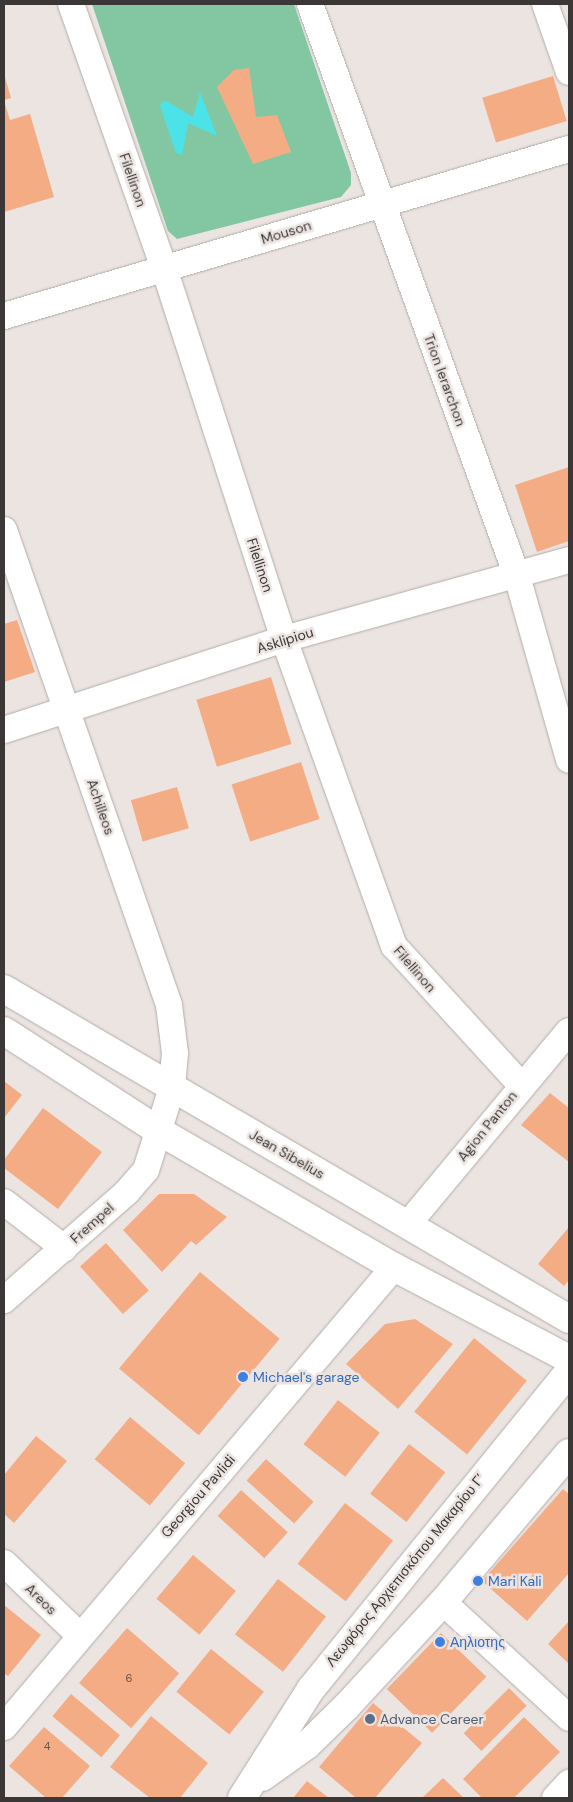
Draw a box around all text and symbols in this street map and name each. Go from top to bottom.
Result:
street label: Filellinon [116,151,150,209]
street label: Mouson [259,216,313,248]
street label: Trion Ierarchon [421,332,469,428]
street label: Filellinon [243,536,277,594]
street label: Asklipiou [255,623,315,657]
street label: Achilleos [84,777,118,837]
street label: Filellinon [390,942,440,996]
street label: Agion Panton [454,1087,520,1165]
street label: Jean Sibelius [246,1126,328,1182]
street label: Frempel [67,1199,117,1247]
place label: Michael's garage [253,1369,360,1385]
marker: Michael's garage [237,1371,249,1383]
street label: Georgiou Pavlidi [157,1451,239,1541]
street label: Λεωφόρος Αρχιεπισκόπου Μακαρίου Γ’ [322,1470,488,1670]
place label: Mari Kali [488,1573,542,1589]
marker: Mari Kali [472,1575,484,1587]
street label: Areos [22,1580,60,1618]
place label: Αηλιοτης [450,1634,505,1650]
marker: Αηλιοτης [434,1636,446,1648]
house number: 6 [126,1671,132,1685]
place label: Advance Career [380,1711,484,1727]
marker: Advance Career [364,1713,376,1725]
house number: 4 [44,1739,50,1753]

